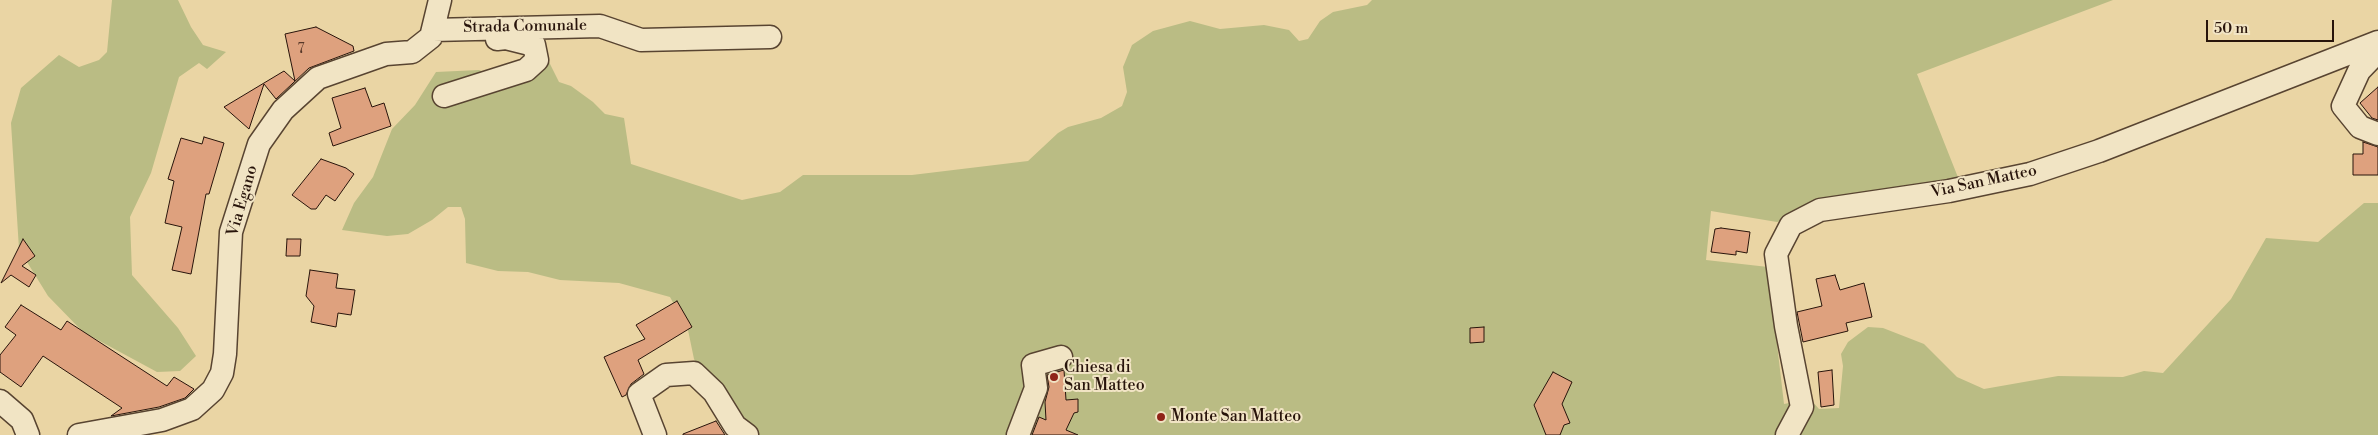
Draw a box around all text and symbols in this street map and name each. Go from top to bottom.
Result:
scale bar [2208,10,2336,42]
street label: Strada Comunale [463,16,587,38]
text: 50 m [2214,19,2248,38]
house number: 7 [297,42,305,58]
street label: Via San Matteo [1929,161,2039,203]
street label: Via Egano [224,163,262,239]
place label: Chiesa di San Matteo [1064,358,1145,396]
marker: Chiesa di San Matteo [1048,371,1060,383]
place label: Monte San Matteo [1171,407,1301,427]
marker: Monte San Matteo [1155,411,1167,423]

